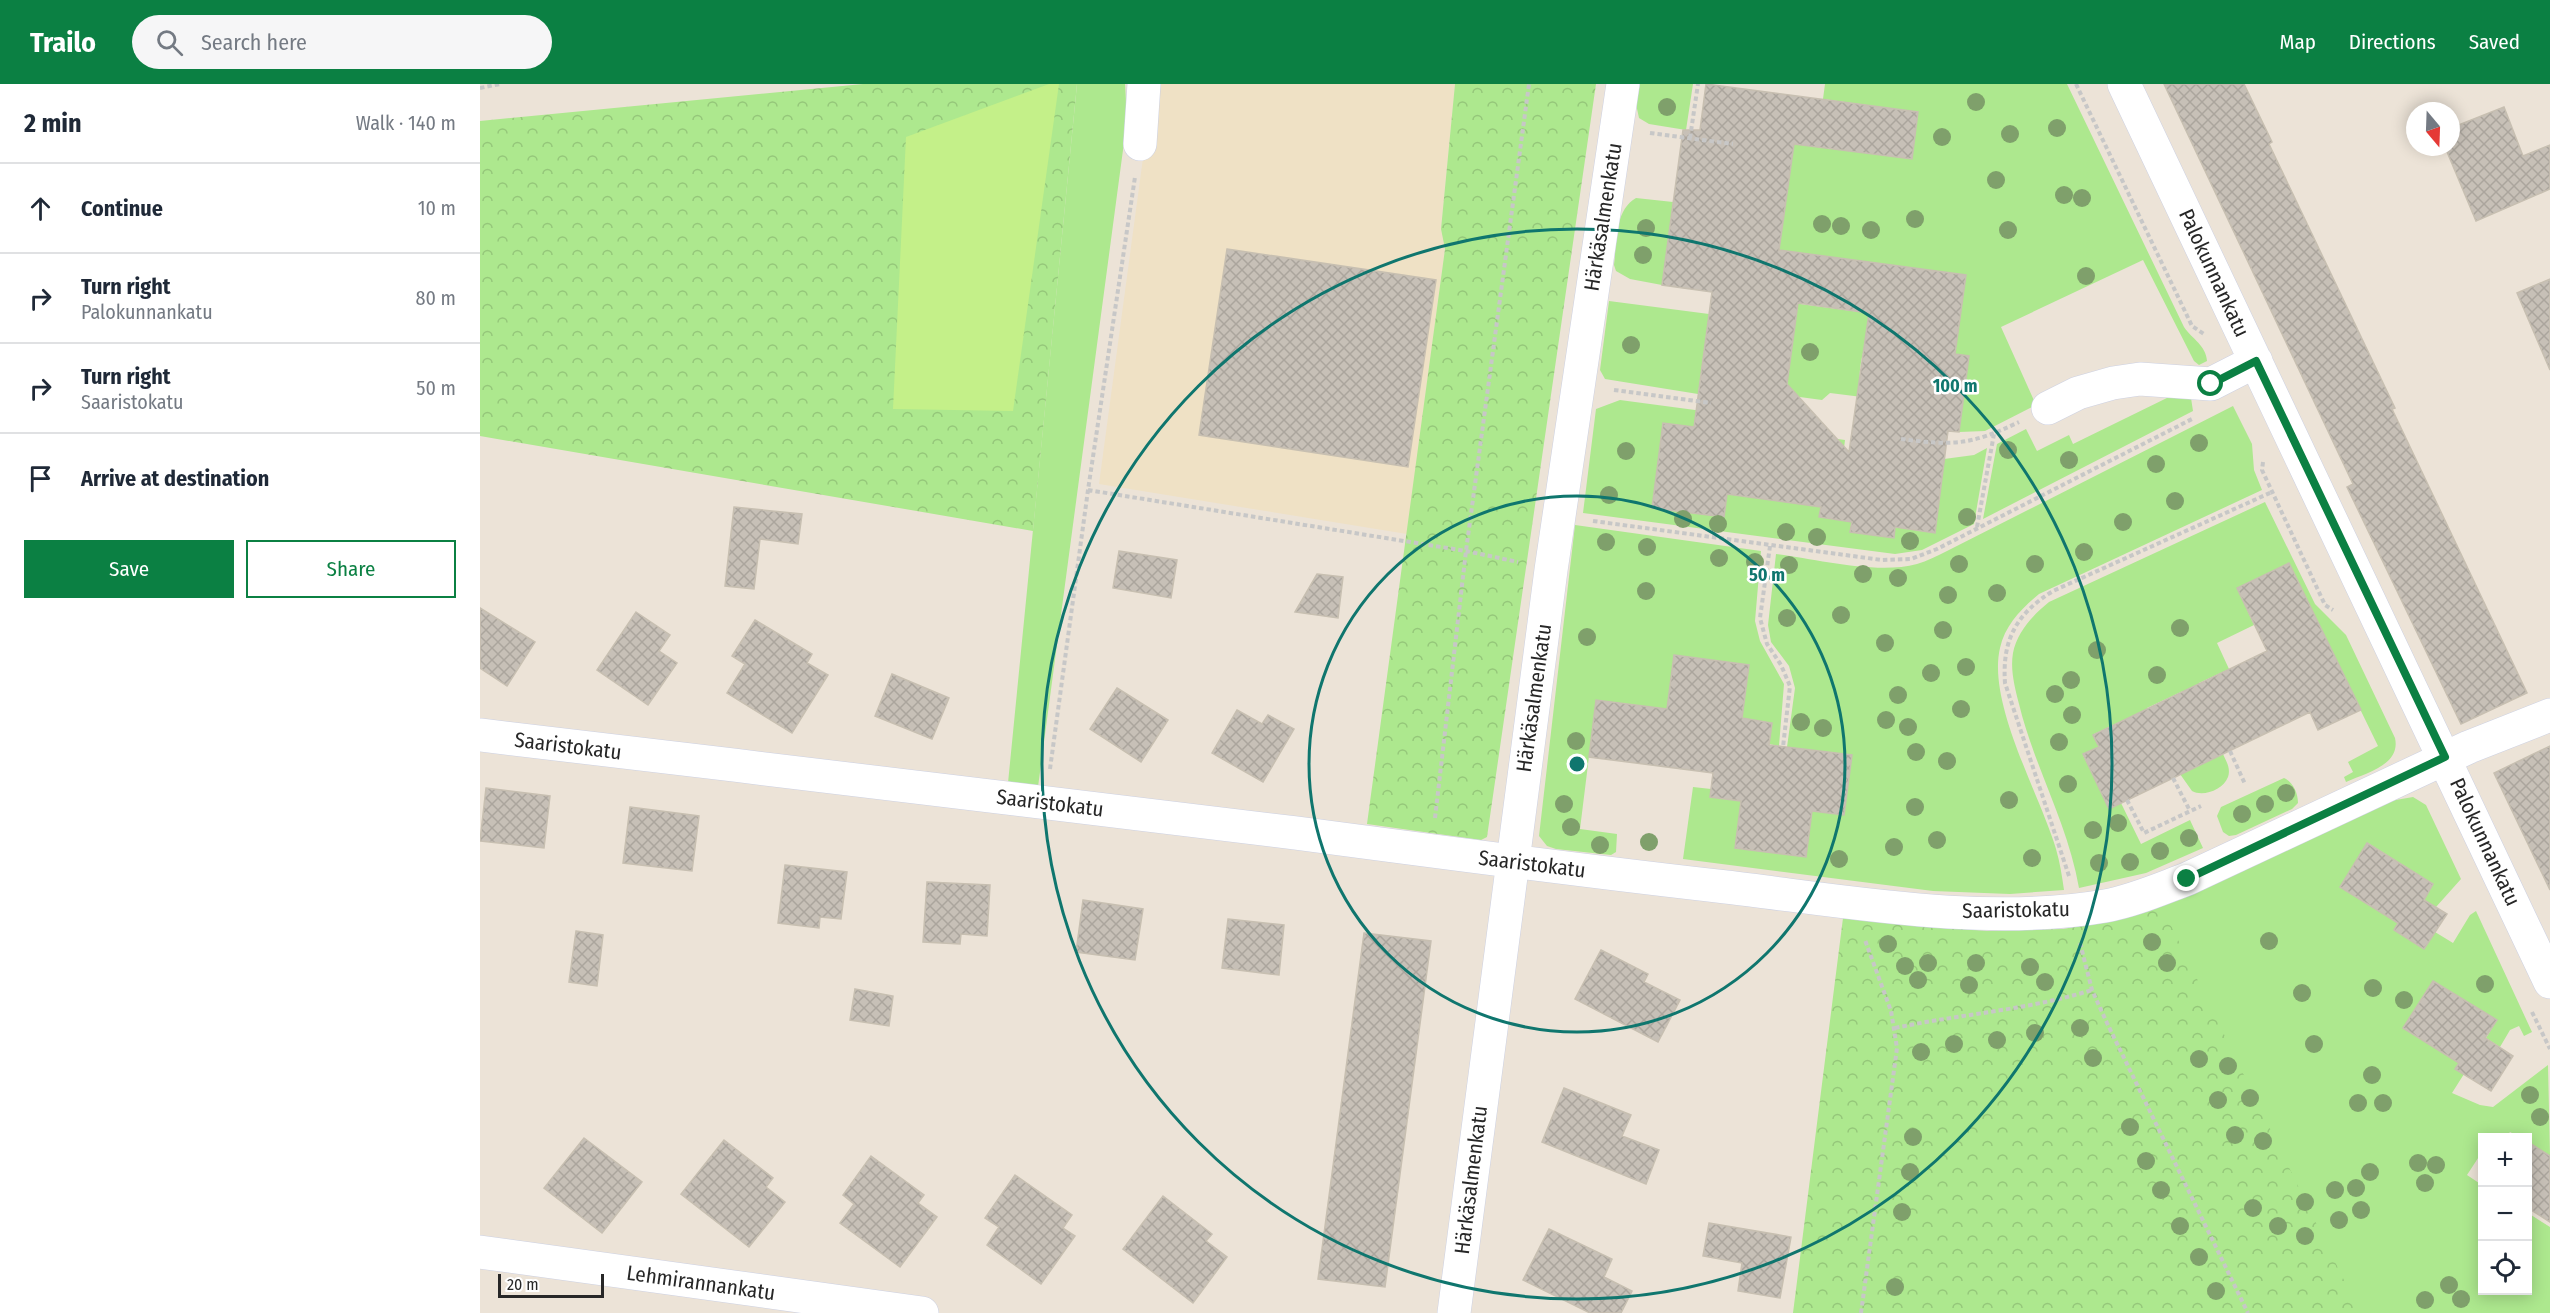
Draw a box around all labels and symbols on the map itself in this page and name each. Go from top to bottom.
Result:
north arrow [2406,102,2460,156]
street label: Härkäsalmenkatu [1578,141,1628,293]
street label: Palokunnankatu [2173,205,2255,341]
route start [2197,370,2223,396]
text: 100 m [1933,375,1977,397]
text: 50 m [1749,564,1785,586]
street label: Härkäsalmenkatu [1511,622,1557,774]
street label: Saaristokatu [513,727,623,765]
centre of rings [1567,754,1587,774]
street label: Palokunnankatu [2444,774,2526,910]
street label: Saaristokatu [995,784,1105,822]
street label: Saaristokatu [1477,845,1587,883]
route end [2173,865,2199,891]
street label: Saaristokatu [1962,896,2070,924]
street label: Härkäsalmenkatu [1449,1104,1493,1256]
street label: Lehmirannankatu [625,1260,777,1306]
scale bar [498,1271,604,1298]

